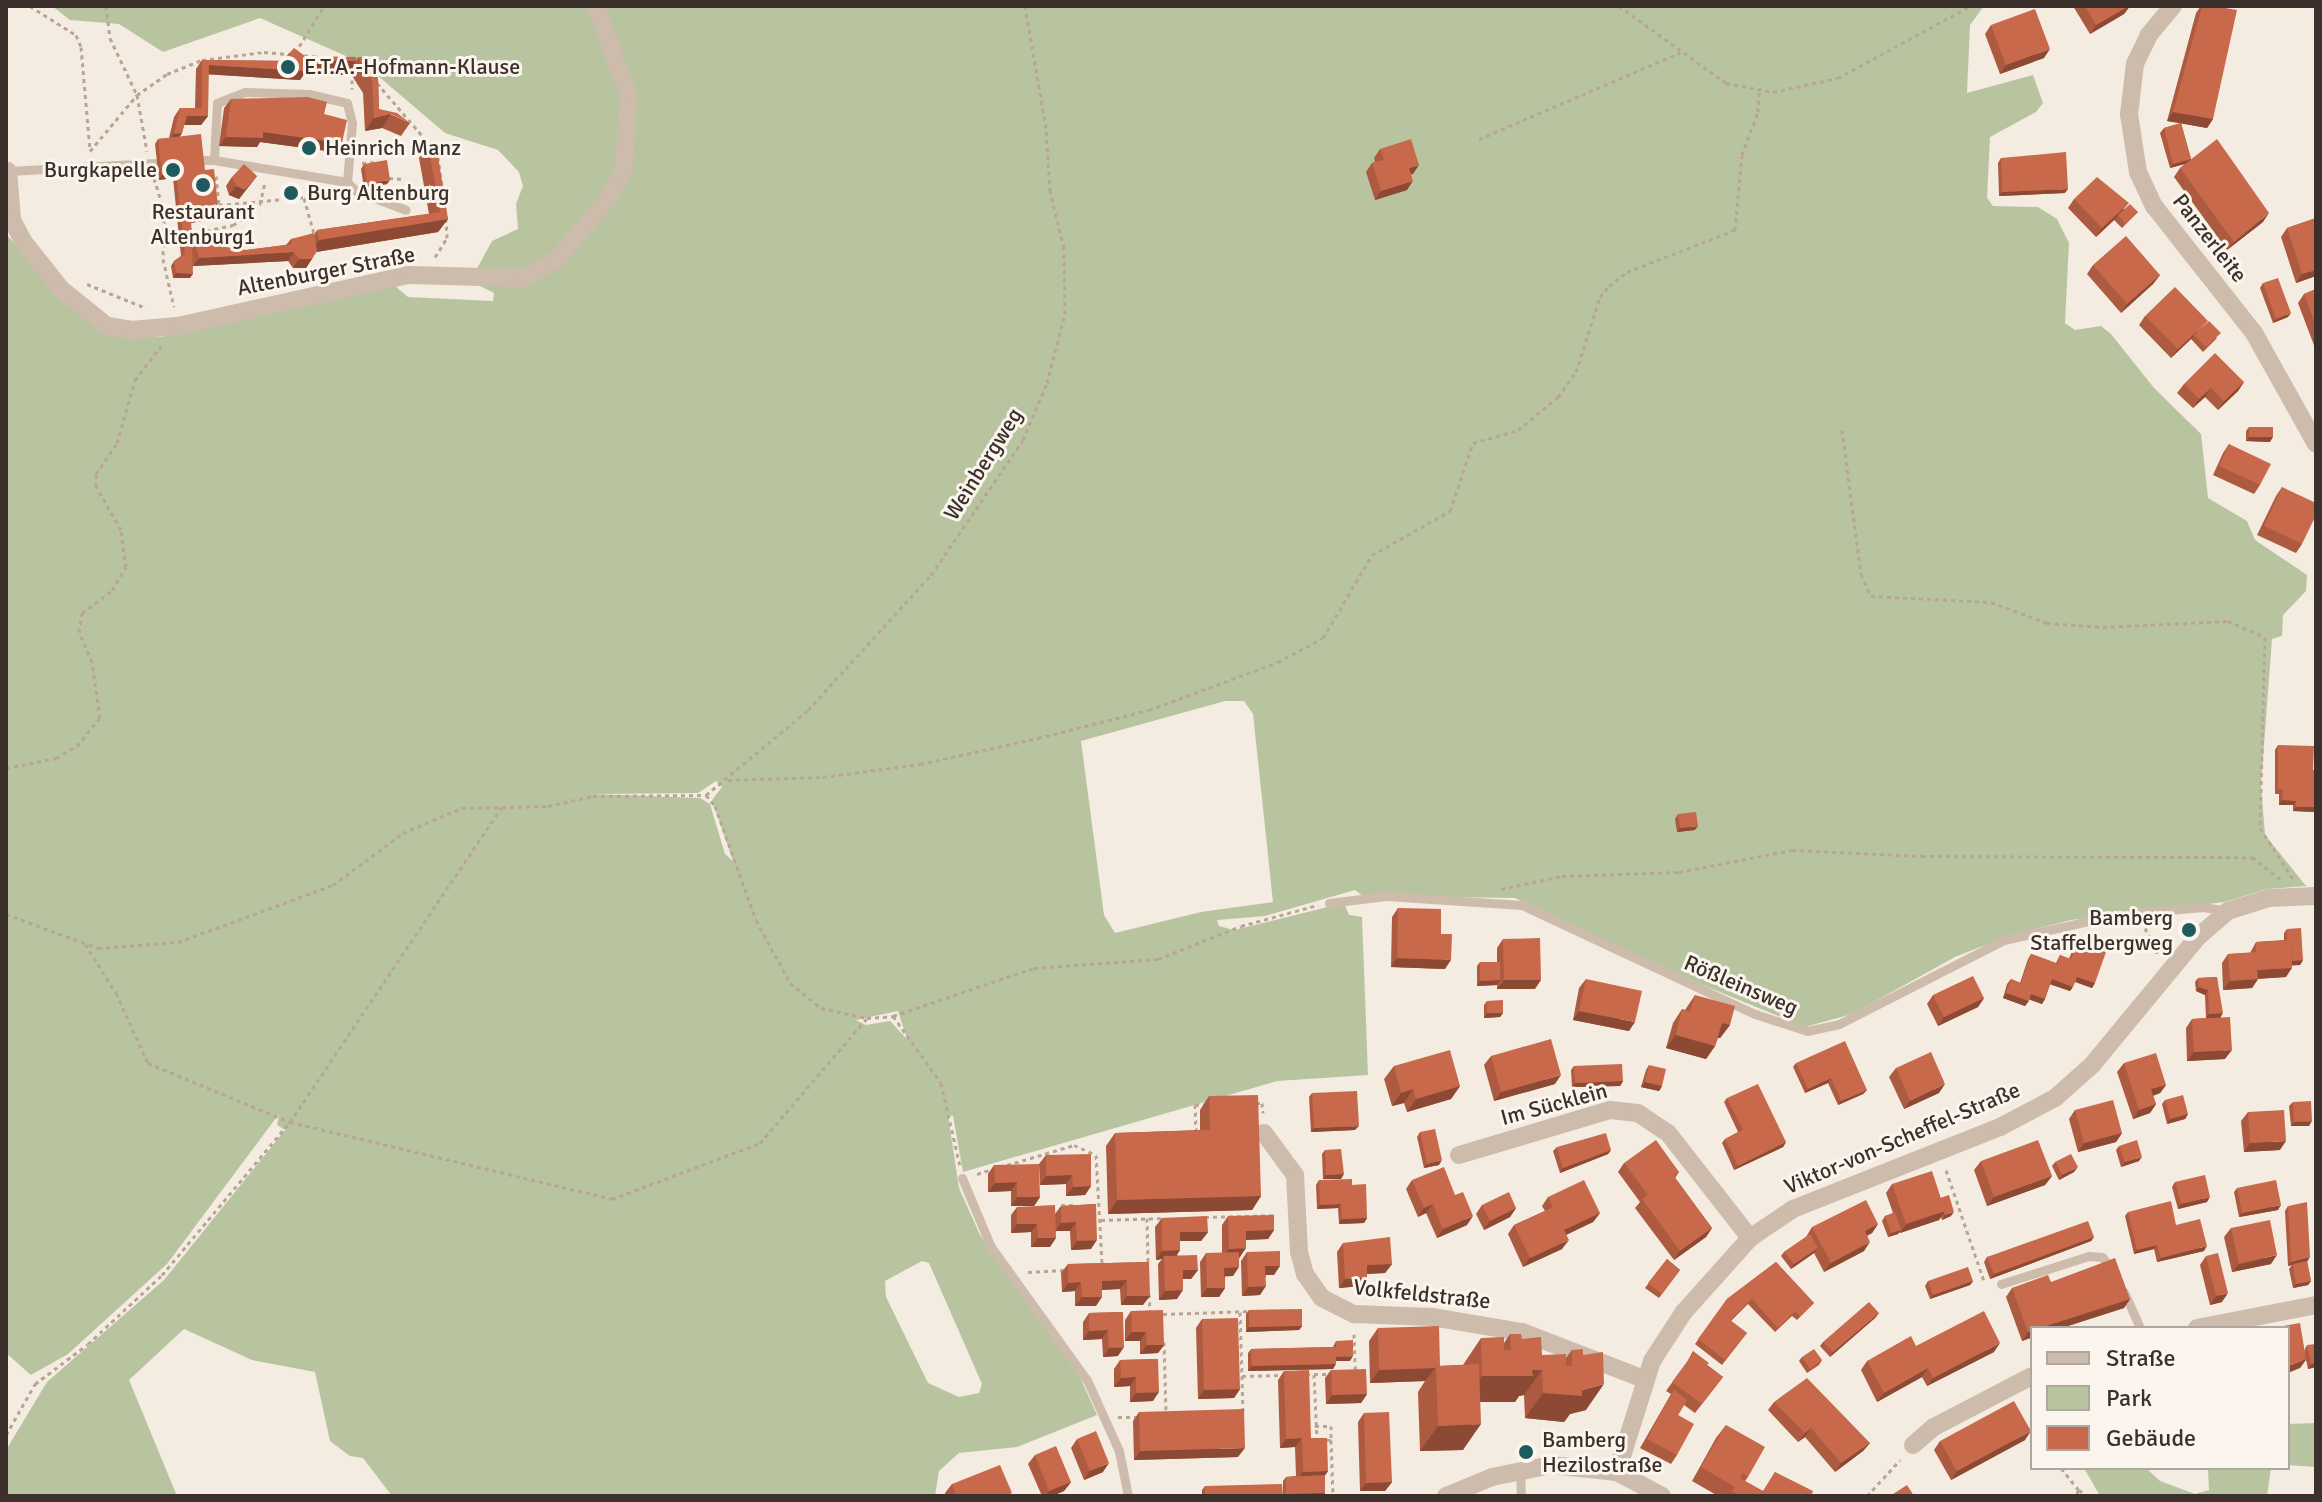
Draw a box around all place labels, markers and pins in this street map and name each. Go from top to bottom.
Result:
place label: E.T.A.-Hofmann-Klause [304,54,520,80]
marker: E.T.A.-Hofmann-Klause [279,58,297,76]
place label: Heinrich Manz [325,135,461,161]
marker: Heinrich Manz [300,139,318,157]
place label: Burgkapelle [44,157,157,183]
marker: Burgkapelle [164,161,182,179]
marker: Restaurant Altenburg1 [194,176,212,194]
place label: Burg Altenburg [307,180,450,206]
marker: Burg Altenburg [282,184,300,202]
place label: Restaurant Altenburg1 [151,198,255,250]
place label: Bamberg Staffelbergweg [2030,904,2173,956]
marker: Bamberg Staffelbergweg [2180,921,2198,939]
place label: Bamberg Hezilostraße [1542,1426,1663,1478]
marker: Bamberg Hezilostraße [1517,1443,1535,1461]

